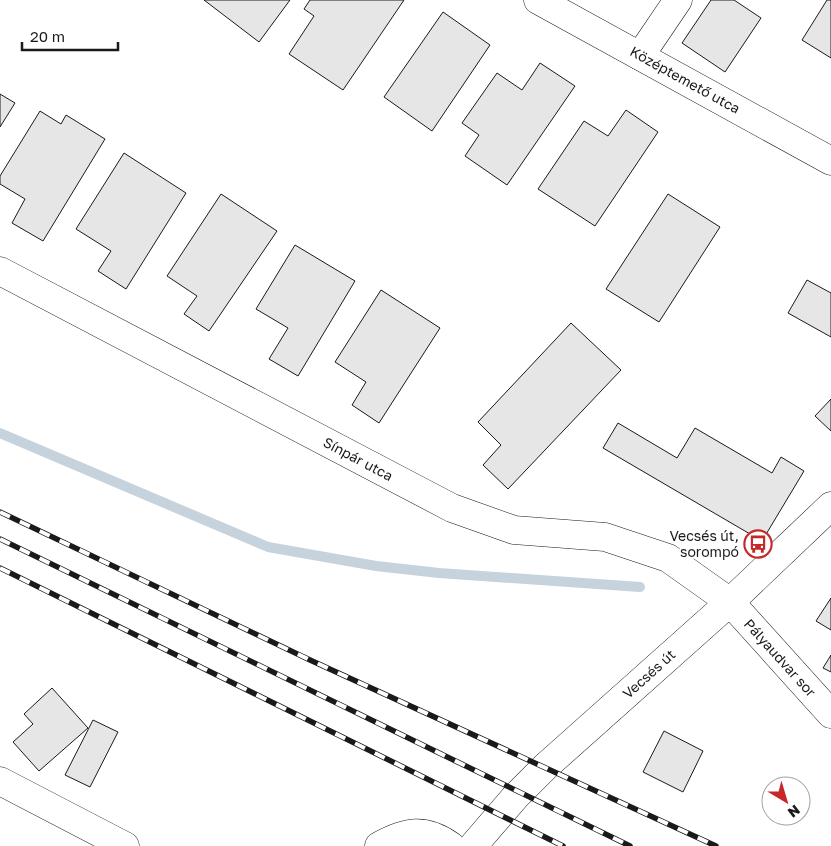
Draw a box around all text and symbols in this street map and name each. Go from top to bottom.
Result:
scale bar [22,20,119,52]
text: 20 m [30,27,65,45]
street label: Középtemető utca [627,42,743,117]
street label: Sínpár utca [321,433,396,484]
place label: Vecsés út, sorompó [670,527,739,560]
bus stop icon: Vecsés út, sorompó [743,529,773,559]
street label: Pályaudvar sor [741,615,820,701]
street label: Vecsés út [619,646,678,702]
north arrow [761,776,811,826]
text: N [785,802,804,822]

